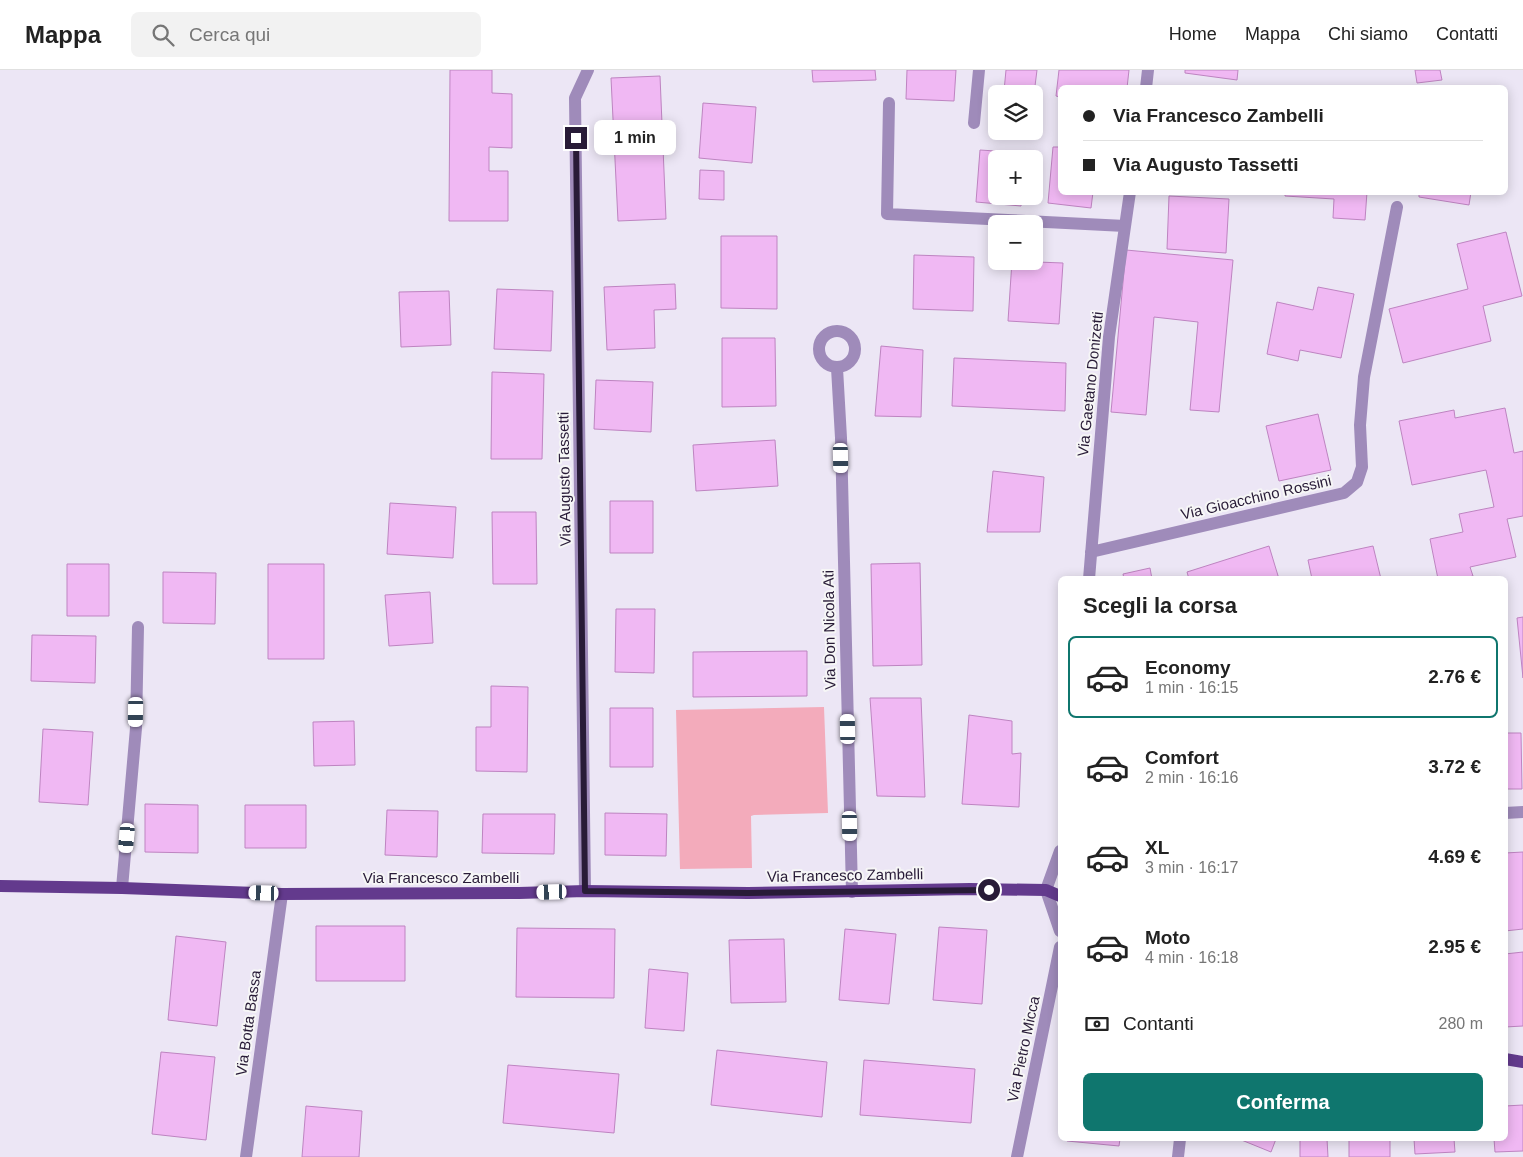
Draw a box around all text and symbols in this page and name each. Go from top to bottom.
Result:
search box [131,12,481,57]
text: Mappa [25,21,101,48]
icon: search [149,21,177,49]
text: Cerca qui [189,24,270,45]
text: Home [1169,24,1217,44]
text: Mappa [1245,24,1300,44]
text: Chi siamo [1328,24,1408,44]
text: Contatti [1436,24,1498,44]
map controls [988,85,1043,270]
button: layers [988,85,1043,140]
text: Via Francesco Zambelli [1113,105,1324,126]
callout: 1 min [594,120,676,156]
route end [565,127,587,149]
text: 1 min [614,129,656,146]
button: + [988,150,1043,205]
text: Via Augusto Tassetti [1113,154,1298,175]
button: − [988,215,1043,270]
street label: Via Gaetano Donizetti [1074,311,1106,457]
street label: Via Augusto Tassetti [554,412,574,546]
car [833,443,848,473]
street label: Via Gioacchino Rossini [1179,471,1333,523]
street label: Via Don Nicola Ati [819,570,839,690]
text: Scegli la corsa [1083,593,1237,618]
icon: car [1085,655,1130,700]
text: Economy [1145,657,1231,678]
text: 2.76 € [1428,666,1481,687]
text: 1 min · 16:15 [1145,679,1238,696]
car [128,697,143,727]
car [840,714,855,744]
icon: car [1085,745,1130,790]
text: Comfort [1145,747,1219,768]
text: 3.72 € [1428,756,1481,777]
text: 2 min · 16:16 [1145,769,1238,786]
car [842,811,857,841]
car [118,822,135,854]
icon: car [1085,835,1130,880]
text: XL [1145,837,1169,858]
text: 4.69 € [1428,846,1481,867]
text: 3 min · 16:17 [1145,859,1238,876]
street label: Via Francesco Zambelli [767,865,923,885]
street label: Via Francesco Zambelli [363,869,519,886]
route start [978,879,1000,901]
car [536,884,567,900]
car [248,885,279,901]
icon: car [1085,925,1130,970]
text: Moto [1145,927,1190,948]
text: 2.95 € [1428,936,1481,957]
text: 4 min · 16:18 [1145,949,1238,966]
street label: Via Botta Bassa [232,968,264,1077]
street label: Via Pietro Micca [1003,994,1043,1104]
icon: cash [1083,1010,1111,1038]
text: Contanti [1123,1013,1194,1034]
text: 280 m [1439,1015,1483,1032]
button: Conferma [1083,1073,1483,1131]

